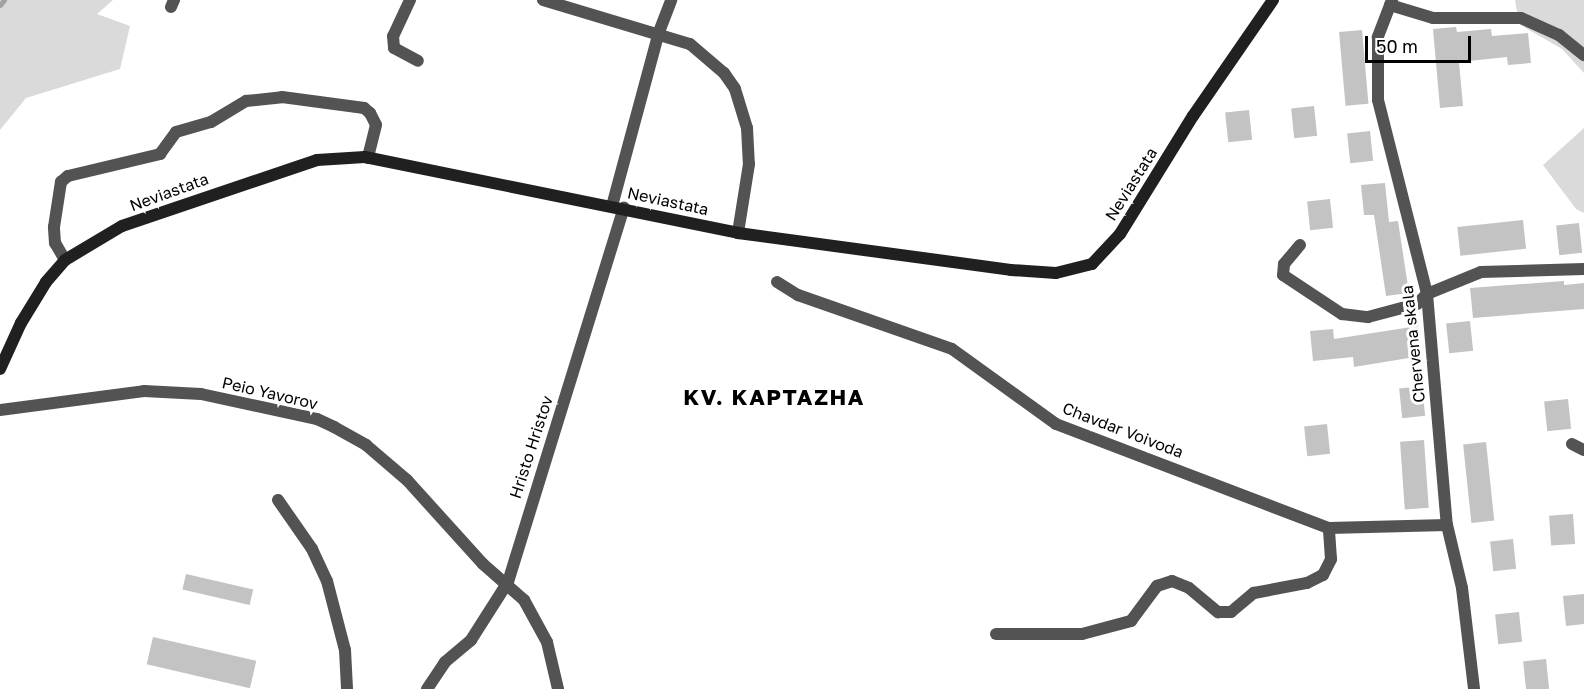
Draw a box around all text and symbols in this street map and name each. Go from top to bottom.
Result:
scale bar [1368,24,1474,62]
text: 50 m [1376,35,1418,57]
street label: Neviastata [1101,144,1161,224]
street label: Neviastata [127,169,211,215]
street label: Neviastata [626,183,710,219]
street label: Chervena skala [1397,284,1429,404]
street label: Peio Yavorov [220,373,320,413]
district label: KV. KAPTAZHA [683,384,865,410]
street label: Hristo Hristov [505,393,557,501]
street label: Chavdar Voivoda [1060,398,1186,462]

